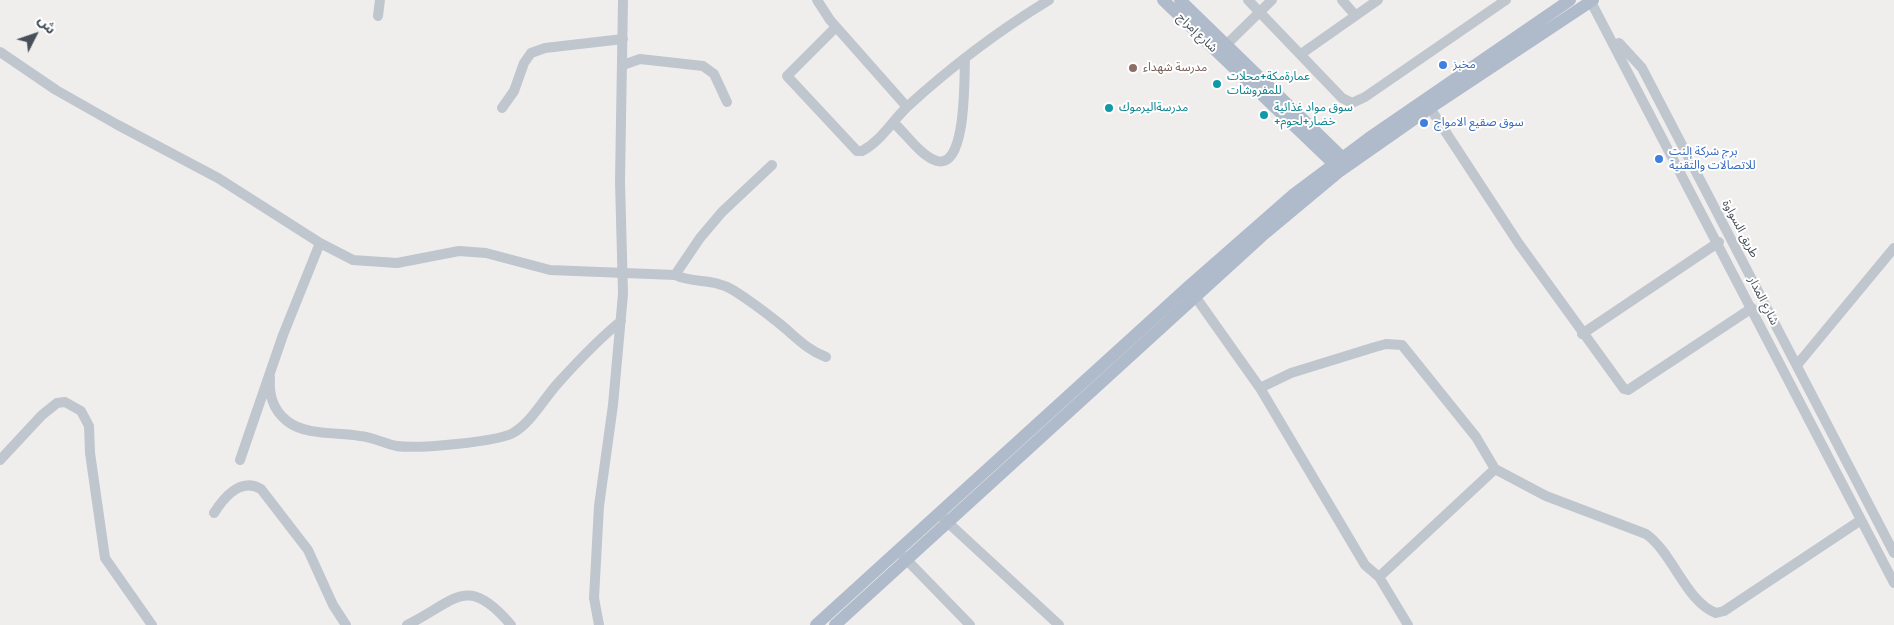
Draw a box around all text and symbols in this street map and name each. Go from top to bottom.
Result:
north arrow [10,10,60,60]
street label: شارع إمراح [1174,10,1220,56]
text: ش [34,12,59,38]
place label: مخبز [1453,58,1476,72]
marker: مخبز [1437,59,1449,71]
place label: مدرسة شهداء [1143,61,1207,75]
marker: مدرسة شهداء [1127,62,1139,74]
place label: عمارةمكة+محلات للمفروشات [1227,70,1310,98]
marker: عمارةمكة+محلات للمفروشات [1211,78,1223,90]
place label: مدرسةاليرموك [1119,101,1188,115]
place label: سوق مواد غذائية +خضار+لحوم [1274,101,1353,129]
marker: مدرسةاليرموك [1103,102,1115,114]
marker: سوق مواد غذائية +خضار+لحوم [1258,109,1270,121]
place label: سوق صقيع الامواج [1434,116,1524,130]
marker: سوق صقيع الامواج [1418,117,1430,129]
place label: برج شركة إلنت للاتصالات والتقنية [1669,145,1755,173]
marker: برج شركة إلنت للاتصالات والتقنية [1653,153,1665,165]
street label: طريق السواوة [1719,198,1761,260]
street label: شارع المدار [1745,274,1781,328]

